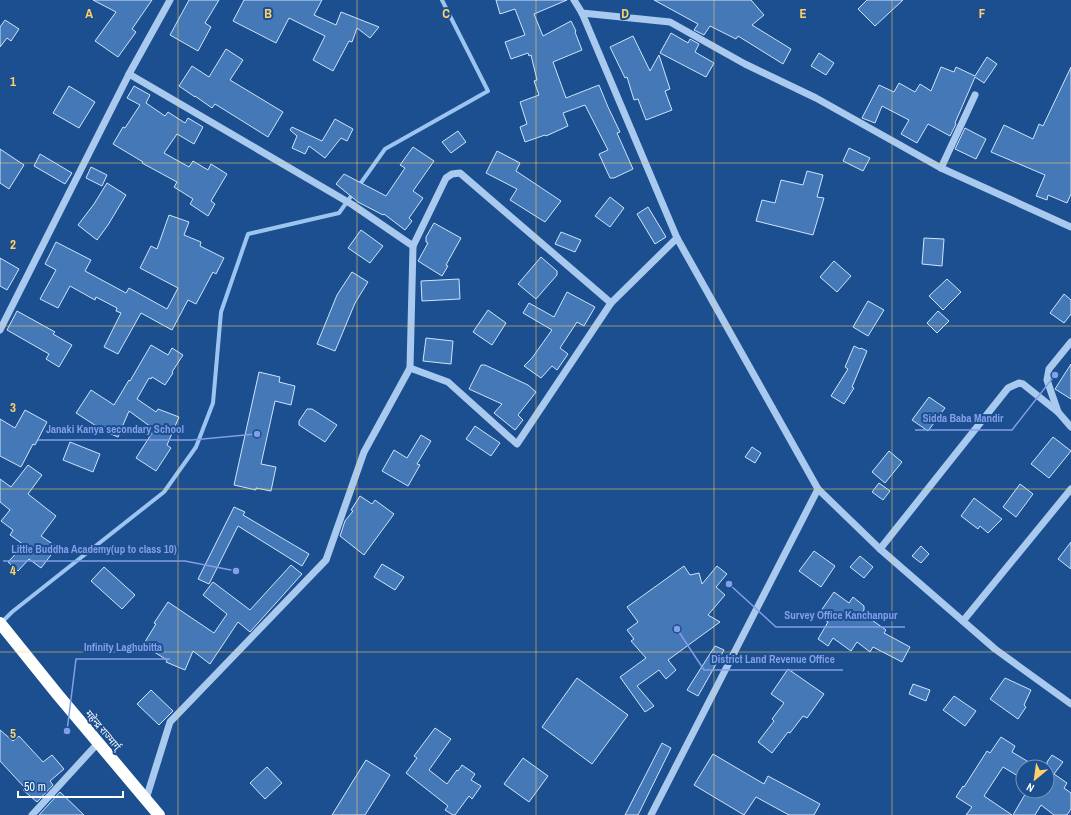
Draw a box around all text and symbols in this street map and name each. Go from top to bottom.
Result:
text: A [85,5,93,22]
text: B [264,5,272,22]
text: C [442,5,450,22]
text: D [621,5,629,22]
text: E [799,5,807,22]
text: F [979,5,986,22]
text: 1 [10,73,16,90]
text: 2 [10,236,16,253]
text: 3 [10,399,16,416]
callout: Sidda Baba Mandir [915,407,1012,430]
text: Sidda Baba Mandir [922,411,1004,425]
callout: Janaki Kanya secondary School [38,417,192,440]
text: Janaki Kanya secondary School [46,422,184,436]
callout: Little Buddha Academy(up to class 10) [3,538,185,561]
text: Little Buddha Academy(up to class 10) [11,542,177,556]
text: 4 [10,562,16,579]
callout: Survey Office Kanchanpur [776,604,905,627]
text: Survey Office Kanchanpur [784,608,898,622]
callout: Infinity Laghubitta [76,636,170,659]
text: Infinity Laghubitta [84,640,162,654]
callout: District Land Revenue Office [704,647,843,670]
text: District Land Revenue Office [711,652,835,666]
street label: महेन्द्र राज्मार्ग् [82,707,125,754]
text: 5 [10,725,16,742]
north arrow [1015,759,1055,799]
scale bar [18,773,123,799]
text: 50 m [24,779,46,795]
text: N [1024,780,1036,795]

